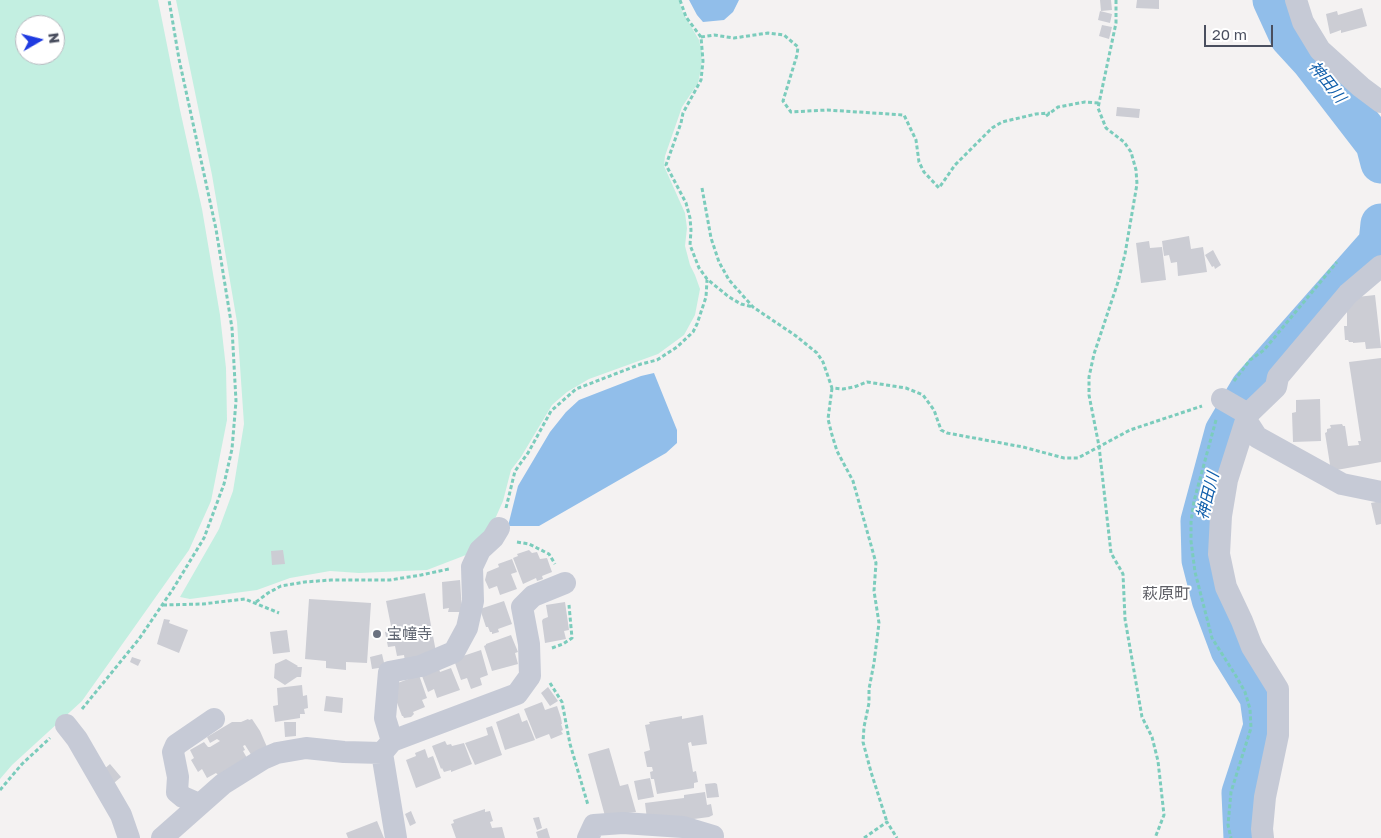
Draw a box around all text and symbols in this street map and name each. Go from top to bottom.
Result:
north arrow [15,15,65,65]
scale bar [1206,15,1275,47]
text: 20 m [1212,25,1247,43]
text: N [45,32,64,44]
water label: 神田川 [1304,57,1350,107]
water label: 神田川 [1193,470,1223,522]
district label: 萩原町 [1142,584,1190,604]
place label: 宝幢寺 [387,625,432,643]
marker: 宝幢寺 [371,628,383,640]

